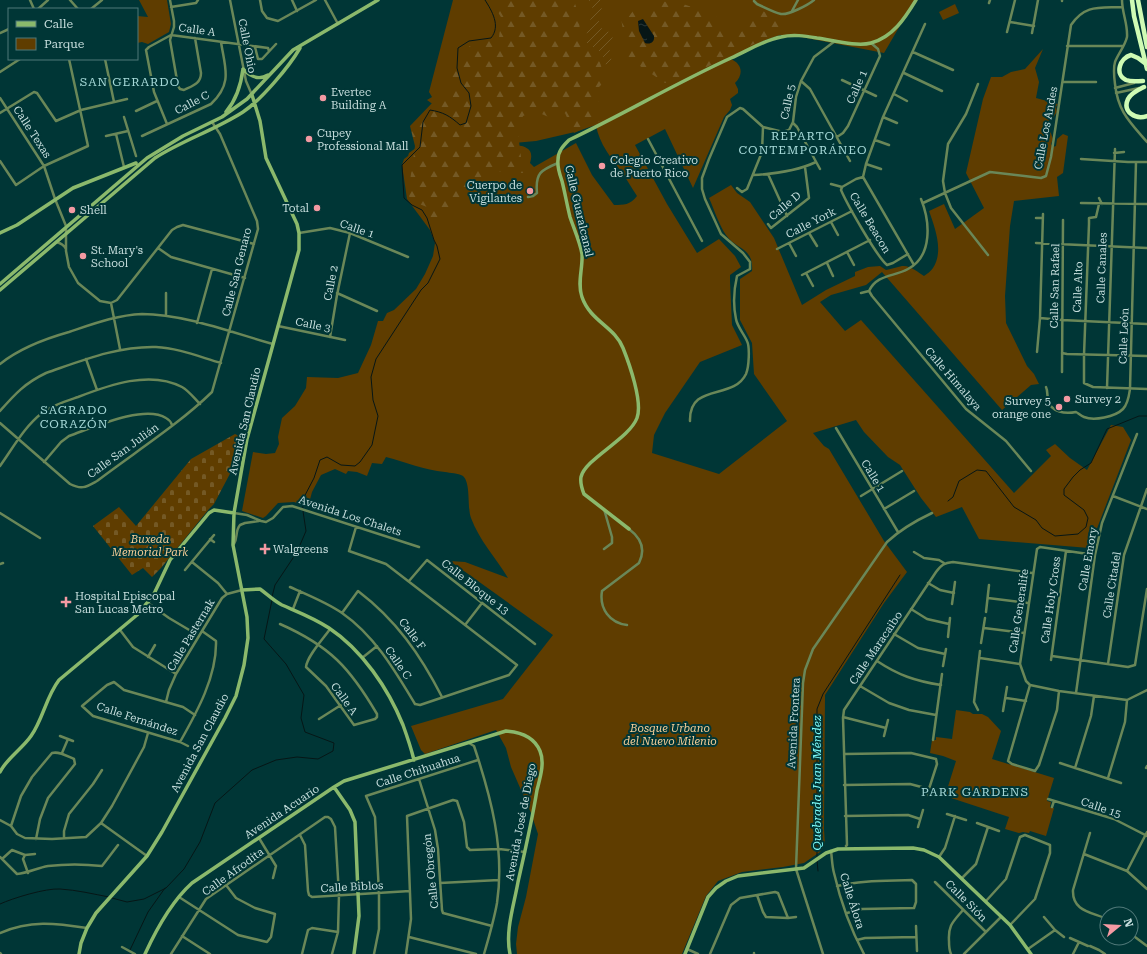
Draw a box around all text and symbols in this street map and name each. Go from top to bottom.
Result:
legend [8,8,138,60]
text: Calle [44,17,74,31]
street label: Calle Ohio [235,17,259,75]
street label: Calle A [178,21,217,39]
text: Parque [44,37,85,51]
street label: Calle 1 [844,68,870,106]
district label: SAN GERARDO [80,75,180,89]
street label: Calle 5 [778,83,798,121]
street label: Calle Los Andes [1032,85,1060,171]
place label: Evertec Building A [331,86,387,112]
street label: Calle C [172,88,212,118]
marker: Evertec Building A [318,93,328,103]
street label: Calle Texas [10,103,54,161]
place label: Cupey Professional Mall [317,127,409,153]
district label: REPARTO CONTEMPORÁNEO [739,129,867,157]
marker: Cupey Professional Mall [304,134,314,144]
place label: Colegio Creativo de Puerto Rico [610,154,698,180]
marker: Colegio Creativo de Puerto Rico [597,161,607,171]
street label: Calle Guaralcanal [562,164,596,259]
place label: Cuerpo de Vigilantes [467,179,522,205]
marker: Cuerpo de Vigilantes [525,186,535,196]
street label: Calle D [766,189,804,223]
street label: Calle Beacon [847,190,893,256]
place label: Total [282,202,310,215]
marker: Total [312,203,322,213]
place label: Shell [80,204,107,217]
marker: Shell [67,205,77,215]
street label: Calle York [784,205,838,241]
street label: Calle 1 [338,217,376,241]
street label: Calle San Genaro [220,226,254,318]
street label: Calle Canales [1094,232,1110,304]
street label: Calle San Rafael [1048,243,1062,329]
place label: St. Mary's School [91,244,143,270]
marker: St. Mary's School [78,251,88,261]
street label: Calle Alto [1071,261,1085,313]
street label: Calle 2 [321,264,341,302]
street label: Calle León [1117,308,1131,364]
street label: Calle 3 [294,315,332,335]
street label: Calle Himalaya [922,345,984,413]
street label: Avenida San Claudio [226,366,264,476]
place label: Survey 2 [1075,393,1121,406]
marker: Survey 2 [1062,394,1072,404]
place label: Survey 5 orange one [992,395,1051,421]
marker: Survey 5 orange one [1054,402,1064,412]
district label: SAGRADO CORAZÓN [40,403,108,431]
street label: Calle San Julián [85,421,161,481]
street label: Calle 1 [858,457,888,495]
street label: Avenida Los Chalets [297,493,403,539]
street label: Calle Emory [1076,526,1100,592]
park label: Buxeda Memorial Park [111,533,188,559]
place label: Walgreens [273,543,328,556]
marker: Walgreens [260,544,270,554]
street label: Calle Citadel [1100,550,1124,619]
street label: Calle Holy Cross [1038,556,1064,644]
street label: Calle Bloque 13 [439,557,511,617]
street label: Calle Generalife [1007,568,1031,654]
place label: Hospital Episcopal San Lucas Metro [75,590,176,616]
marker: Hospital Episcopal San Lucas Metro [60,596,72,608]
street label: Calle Pasternak [164,596,218,673]
street label: Calle Maracaibo [847,609,905,687]
street label: Calle F [396,616,428,653]
street label: Calle C [382,644,414,682]
street label: Avenida Frontera [785,677,803,769]
street label: Calle A [328,680,360,718]
street label: Avenida San Claudio [168,691,232,795]
street label: Calle Fernández [95,700,179,738]
water label: Quebrada Juan Méndez [810,715,824,851]
park label: Bosque Urbano del Nuevo Milenio [623,722,717,748]
street label: Calle Chihuahua [374,751,462,791]
street label: Avenida José de Diego [503,762,539,882]
street label: Avenida Acuario [242,782,322,842]
district label: PARK GARDENS [921,785,1029,799]
street label: Calle 15 [1079,795,1123,821]
street label: Calle Obregón [421,833,441,909]
street label: Calle Afrodita [200,845,266,899]
street label: Calle Álora [837,871,868,931]
street label: Calle Sión [942,877,990,925]
street label: Calle Biblos [320,879,384,895]
north arrow [1099,906,1139,946]
text: N [1121,917,1136,930]

